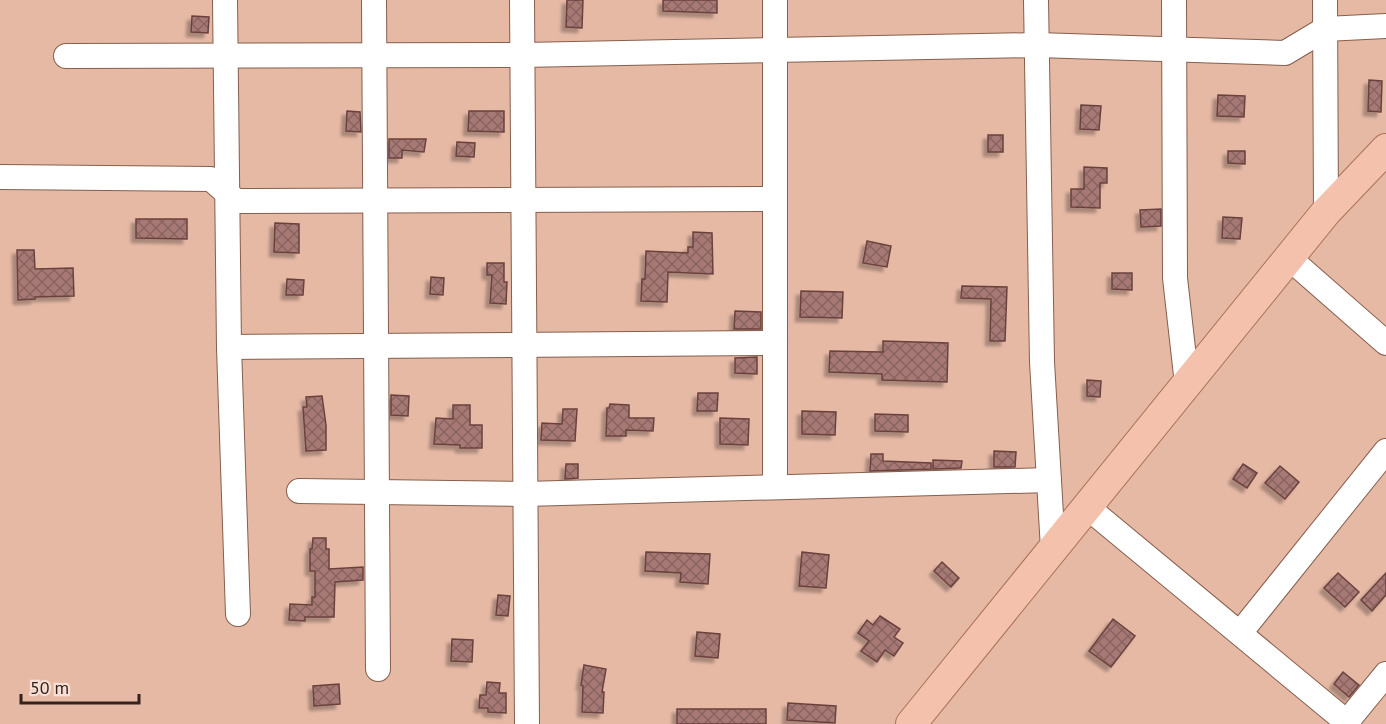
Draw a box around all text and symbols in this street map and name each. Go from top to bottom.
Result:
scale bar [21,667,140,705]
text: 50 m [30,676,69,699]

